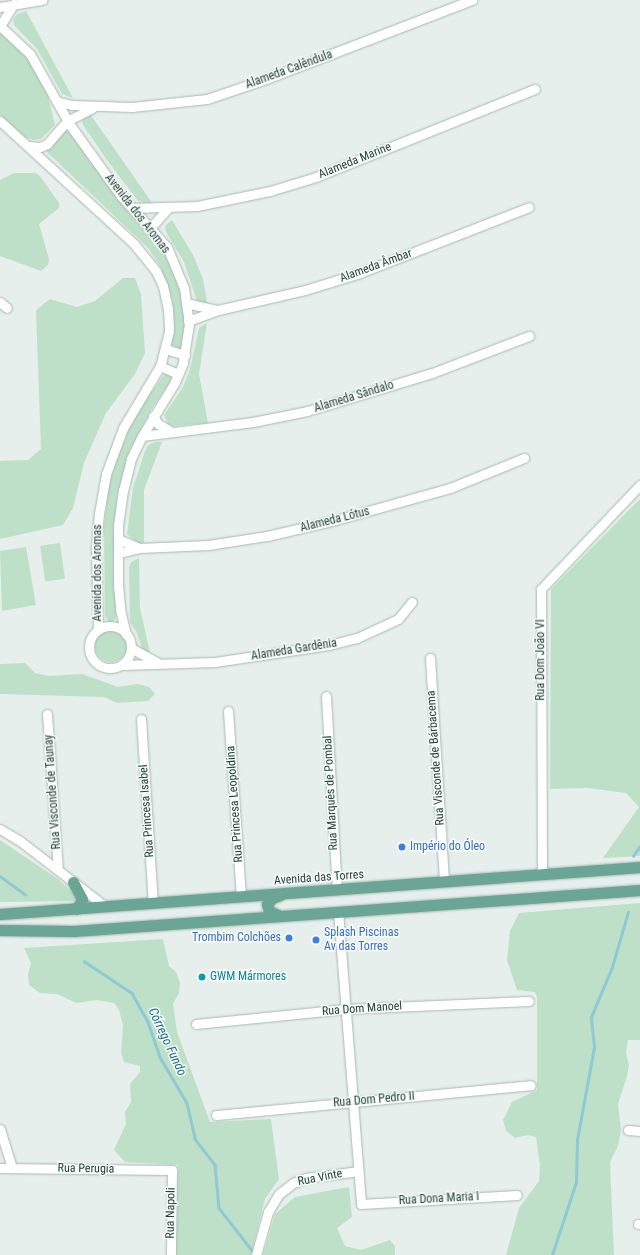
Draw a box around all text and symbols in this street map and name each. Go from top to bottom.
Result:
street label: Alameda Calêndula [244,48,334,92]
street label: Alameda Marine [317,140,393,182]
street label: Avenida dos Aromas [101,171,173,257]
street label: Alameda Âmbar [338,246,414,286]
street label: Alameda Sândalo [312,378,396,416]
street label: Alameda Lótus [299,504,371,536]
street label: Avenida dos Aromas [91,524,105,622]
street label: Rua Dom João VI [534,619,548,701]
street label: Alameda Gardênia [250,636,338,664]
street label: Rua Visconde de Bárbacema [424,690,448,826]
street label: Rua Visconde de Taunay [42,734,64,850]
street label: Rua Marquês de Pombal [321,735,341,851]
street label: Rua Princesa Leopoldina [224,745,246,863]
street label: Rua Princesa Isabel [137,764,157,858]
place label: Império do Óleo [410,840,485,854]
marker: Império do Óleo [397,842,407,852]
street label: Avenida das Torres [273,868,365,888]
place label: Splash Piscinas Av das Torres [324,926,399,954]
place label: Trombim Colchões [192,931,281,945]
marker: Trombim Colchões [284,933,294,943]
marker: Splash Piscinas Av das Torres [311,935,321,945]
place label: GWM Mármores [210,970,286,984]
marker: GWM Mármores [197,972,207,982]
street label: Rua Dom Manoel [321,999,403,1019]
water label: Córrego Fundo [144,1006,190,1078]
street label: Rua Dom Pedro II [333,1089,415,1111]
street label: Rua Perugia [58,1161,114,1177]
street label: Rua Vinte [296,1167,344,1189]
street label: Rua Napoli [163,1187,179,1239]
street label: Rua Dona Maria I [398,1190,480,1208]

